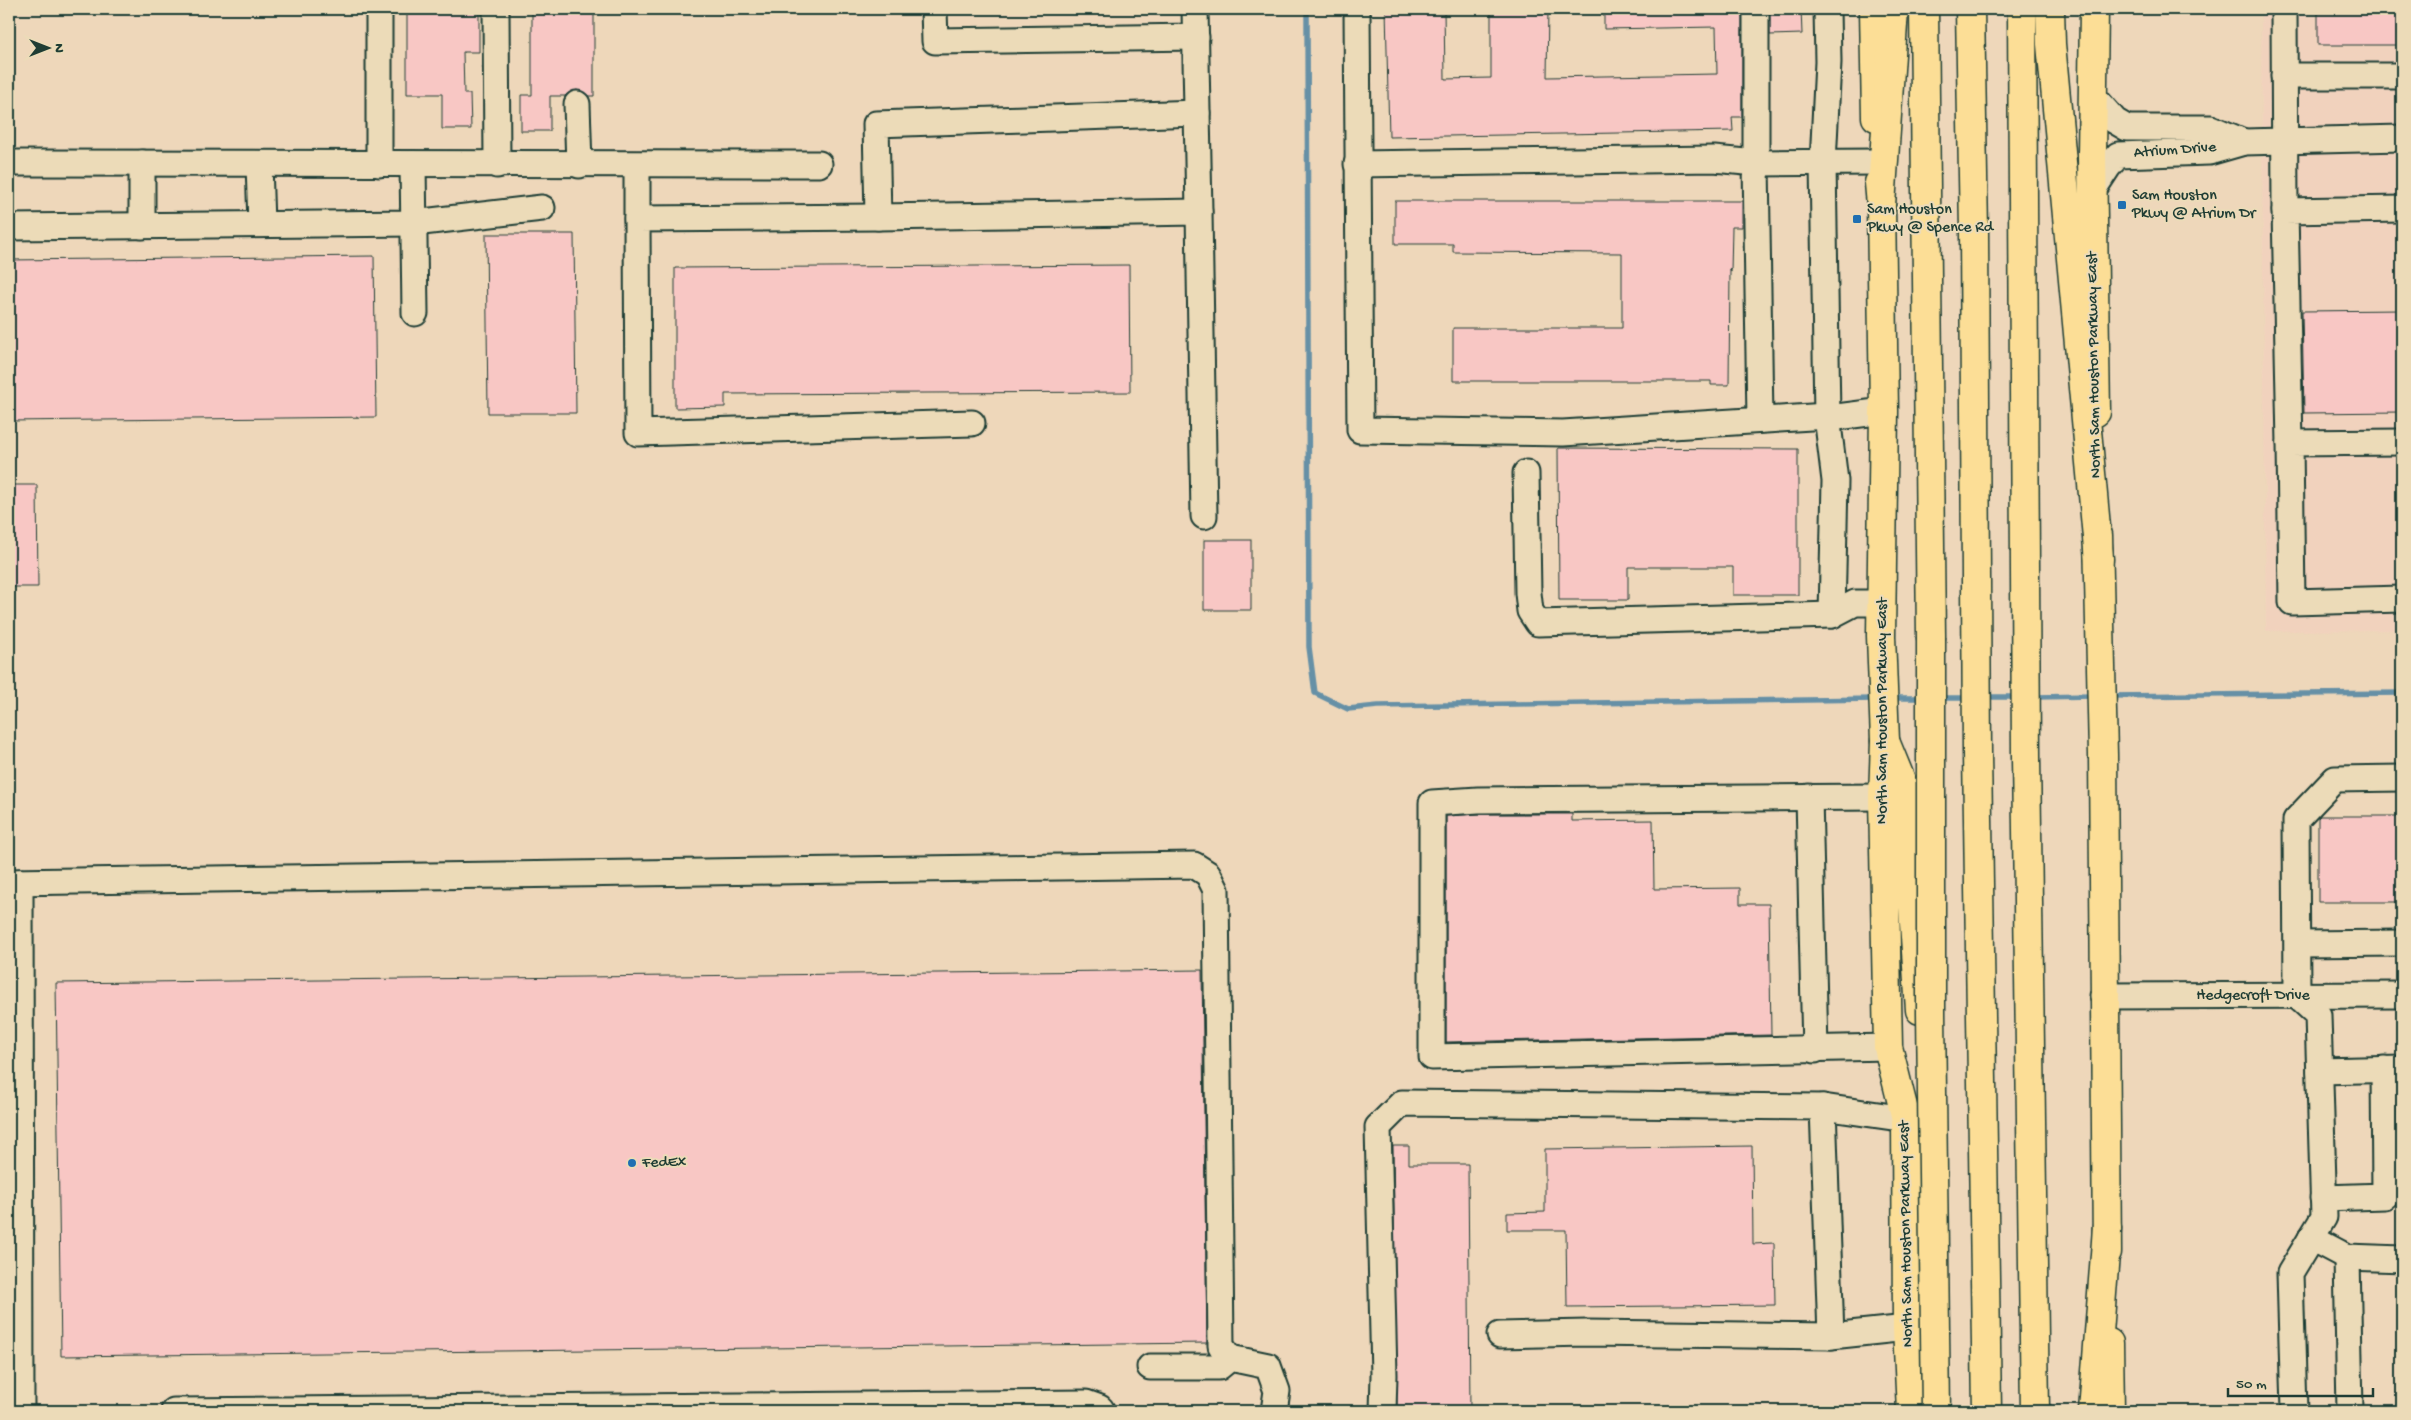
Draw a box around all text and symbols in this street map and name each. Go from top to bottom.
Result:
north arrow [22,22,72,72]
text: N [50,43,67,53]
street label: Atrium Drive [2133,139,2218,163]
place label: Sam Houston Pkwy @ Atrium Dr [2131,187,2257,224]
marker: Sam Houston Pkwy @ Atrium Dr [2116,199,2128,211]
place label: Sam Houston Pkwy @ Spence Rd [1866,201,1995,238]
marker: Sam Houston Pkwy @ Spence Rd [1851,213,1863,225]
street label: North Sam Houston Parkway East [2083,250,2106,478]
street label: North Sam Houston Parkway East [1874,596,1893,824]
street label: Hedgecroft Drive [2196,987,2311,1006]
street label: North Sam Houston Parkway East [1895,1119,1918,1347]
place label: FedEx [641,1154,687,1173]
marker: FedEx [626,1157,638,1169]
scale bar [2228,1365,2374,1397]
text: 50 m [2236,1376,2267,1394]

